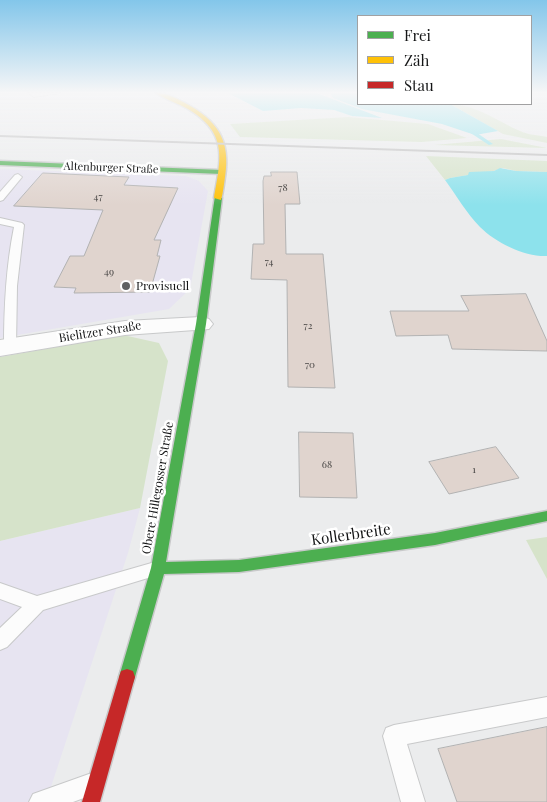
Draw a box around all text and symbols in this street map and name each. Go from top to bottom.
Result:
legend [357,15,532,105]
text: Frei [404,25,431,45]
text: Zäh [404,50,429,70]
text: Stau [404,75,434,95]
street label: Altenburger Straße [63,160,159,176]
house number: 78 [278,182,288,194]
house number: 47 [94,191,102,203]
house number: 74 [265,256,273,268]
house number: 49 [104,266,114,278]
place label: Provisuell [136,279,189,293]
marker: Provisuell [120,280,132,292]
street label: Bielitzer Straße [58,318,142,346]
house number: 72 [304,320,312,332]
house number: 70 [305,359,315,371]
street label: Obere Hillegosser Straße [139,421,177,555]
house number: 68 [322,459,332,471]
house number: 1 [472,464,476,476]
street label: Kollerbreite [310,521,392,549]

